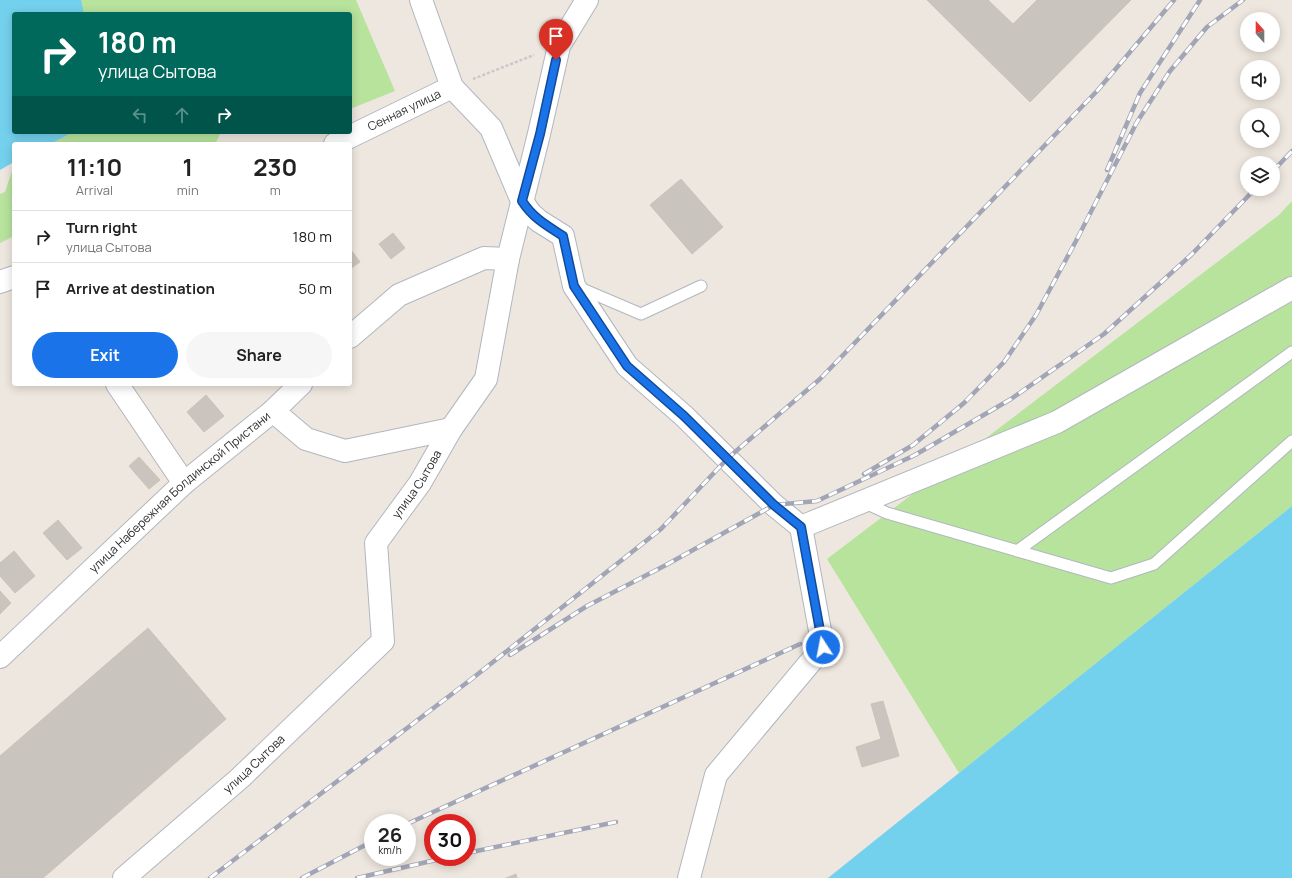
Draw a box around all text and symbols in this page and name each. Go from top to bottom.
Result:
north arrow [1240,12,1280,52]
map controls [1240,12,1280,196]
pin [539,19,573,60]
text: 180 m [98,23,177,61]
icon: arrive [545,25,567,47]
icon: right [32,28,84,80]
text: улица Сытова [98,59,217,83]
button: sound [1240,60,1280,100]
street label: Сенная улица [365,85,443,135]
icon: left [129,104,151,126]
icon: ahead [171,104,193,126]
icon: right [213,104,235,126]
button: search [1240,108,1280,148]
text: 11:10 [67,150,122,183]
text: 1 [182,150,193,183]
text: 230 [253,150,297,183]
button: layers [1240,156,1280,196]
text: Arrival [76,181,113,199]
text: min [177,181,199,199]
text: m [270,181,281,199]
text: Turn right [66,217,137,238]
icon: right [32,226,54,248]
text: 180 m [293,226,332,247]
text: улица Сытова [66,238,152,256]
icon: arrive [32,278,54,300]
text: Arrive at destination [66,278,215,299]
text: 50 m [298,278,332,299]
button: Exit [32,332,178,378]
button: Share [186,332,332,378]
street label: улица Набережная Болдинской Пристани [85,407,274,576]
street label: улица Сытова [388,447,445,522]
position arrow [802,626,844,668]
street label: улица Сытова [219,730,288,797]
speed limit sign: 30 [424,814,476,866]
text: 26 [378,821,402,848]
text: km/h [378,843,402,857]

